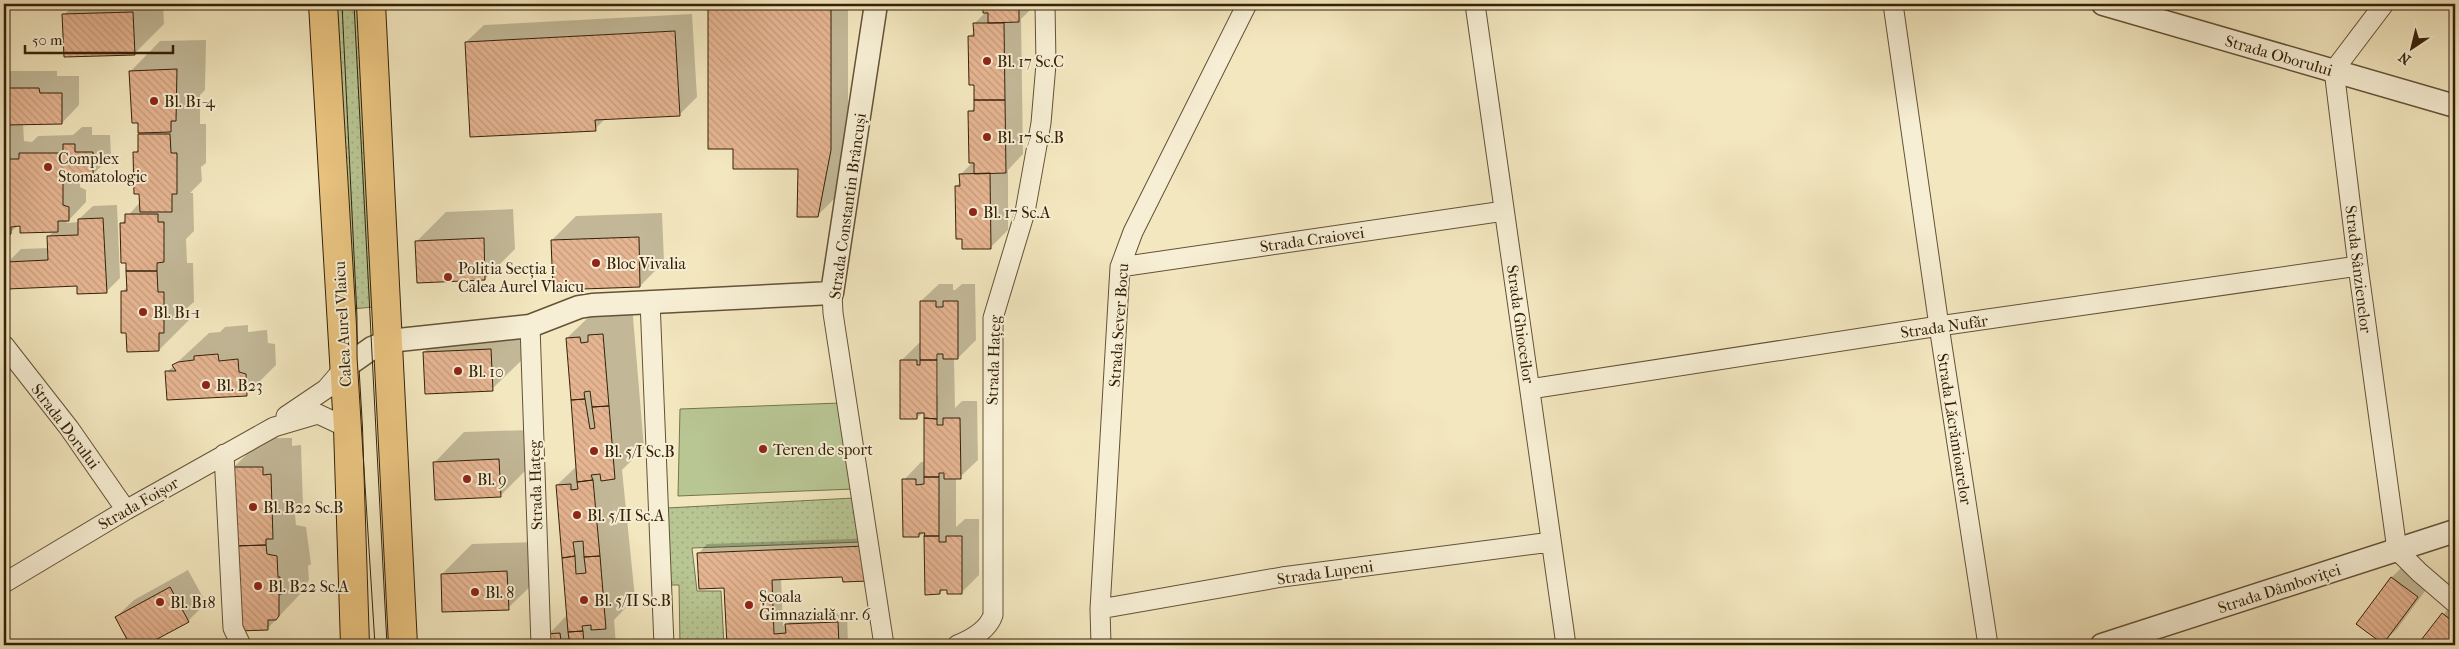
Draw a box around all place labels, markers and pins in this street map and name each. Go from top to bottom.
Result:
place label: Bl. 17 Sc.C [997,52,1064,71]
marker: Bl. 17 Sc.C [981,55,993,67]
place label: Bl. B1-4 [164,92,216,111]
marker: Bl. B1-4 [148,95,160,107]
place label: Bl. 17 Sc.B [997,128,1064,147]
marker: Bl. 17 Sc.B [981,131,993,143]
place label: Complex Stomatologic [58,149,147,186]
marker: Complex Stomatologic [42,161,54,173]
place label: Bl. 17 Sc.A [983,203,1051,222]
marker: Bl. 17 Sc.A [967,206,979,218]
place label: Bloc Vivalia [606,254,687,273]
marker: Bloc Vivalia [590,257,602,269]
place label: Politia Secția 1 Calea Aurel Vlaicu [458,259,584,296]
marker: Politia Secția 1 Calea Aurel Vlaicu [442,271,454,283]
place label: Bl. B1-1 [153,303,200,322]
marker: Bl. B1-1 [137,306,149,318]
place label: Bl. 10 [468,362,504,381]
marker: Bl. 10 [452,365,464,377]
place label: Bl. B23 [216,376,263,395]
marker: Bl. B23 [200,379,212,391]
place label: Teren de sport [773,440,873,459]
place label: Bl. 5/I Sc.B [604,442,675,461]
marker: Teren de sport [757,443,769,455]
marker: Bl. 5/I Sc.B [588,445,600,457]
place label: Bl. 9 [477,470,507,489]
marker: Bl. 9 [461,473,473,485]
place label: Bl. B22 Sc.B [263,498,343,517]
marker: Bl. B22 Sc.B [247,501,259,513]
place label: Bl. 5/II Sc.A [587,506,665,525]
marker: Bl. 5/II Sc.A [571,509,583,521]
place label: Bl. B22 Sc.A [268,577,349,596]
marker: Bl. B22 Sc.A [252,580,264,592]
place label: Bl. 8 [485,583,514,602]
marker: Bl. 8 [469,586,481,598]
place label: Școala Gimnazială nr. 6 [759,587,871,624]
place label: Bl. 5/II Sc.B [594,591,671,610]
place label: Bl. B18 [170,593,216,612]
marker: Bl. 5/II Sc.B [578,594,590,606]
marker: Bl. B18 [154,596,166,608]
marker: Școala Gimnazială nr. 6 [743,599,755,611]

